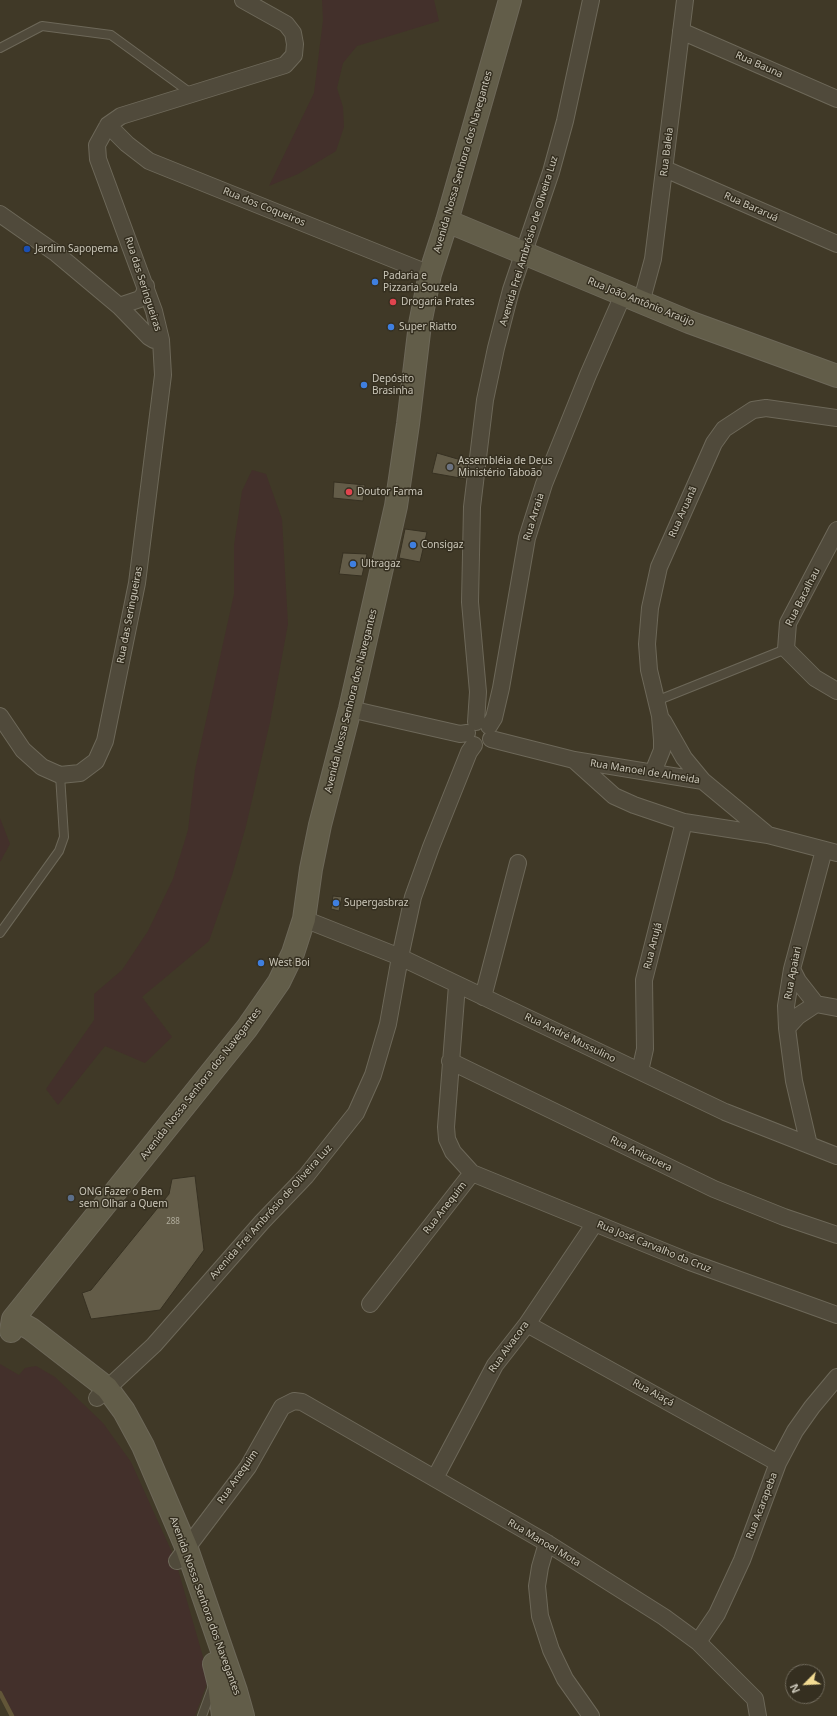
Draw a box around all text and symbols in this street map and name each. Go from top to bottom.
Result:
street label: Rua Bauna [733,49,785,81]
street label: Avenida Nossa Senhora dos Navegantes [431,70,495,254]
street label: Rua Baleia [658,127,676,177]
street label: Avenida Frei Ambrósio de Oliveira Luz [497,155,561,327]
street label: Rua dos Coqueiros [221,185,307,229]
street label: Rua Bararuá [722,190,780,224]
street label: Rua das Seringueiras [122,235,164,333]
place label: Jardim Sapopema [35,243,118,255]
marker: Jardim Sapopema [22,244,32,254]
place label: Padaria e Pizzaria Souzela [383,270,458,294]
street label: Rua João Antônio Araújo [586,275,696,329]
marker: Padaria e Pizzaria Souzela [370,277,380,287]
place label: Drogaria Prates [401,296,475,308]
marker: Drogaria Prates [388,297,398,307]
place label: Super Riatto [399,321,457,333]
marker: Super Riatto [386,322,396,332]
place label: Depósito Brasinha [372,373,414,396]
marker: Depósito Brasinha [359,380,369,390]
place label: Assembléia de Deus Ministério Taboão [458,455,552,478]
marker: Assembléia de Deus Ministério Taboão [445,462,455,472]
street label: Rua Aruanã [666,485,700,539]
place label: Doutor Farma [357,486,423,498]
marker: Doutor Farma [344,487,354,497]
street label: Rua Arraia [521,492,547,542]
place label: Consigaz [421,539,463,551]
marker: Consigaz [408,540,418,550]
place label: Ultragaz [361,558,400,570]
marker: Ultragaz [348,559,358,569]
street label: Rua das Seringueiras [115,565,145,665]
street label: Rua Bacalhau [783,566,823,628]
street label: Avenida Nossa Senhora dos Navegantes [322,608,380,794]
street label: Rua Manoel de Almeida [589,757,701,787]
place label: Supergasbraz [344,897,408,909]
marker: Supergasbraz [331,898,341,908]
street label: Rua Anujá [641,921,665,971]
street label: Rua Apaiari [782,946,804,1000]
place label: West Boi [269,957,310,969]
marker: West Boi [256,958,266,968]
street label: Avenida Nossa Senhora dos Navegantes [138,1006,264,1162]
street label: Rua André Mussulino [522,1011,618,1065]
street label: Rua Anicauera [608,1134,674,1174]
street label: Avenida Frei Ambrósio de Oliveira Luz [207,1142,335,1282]
street label: Rua Anequim [421,1179,469,1237]
place label: ONG Fazer o Bem sem Olhar a Quem [79,1186,167,1210]
marker: ONG Fazer o Bem sem Olhar a Quem [66,1193,76,1203]
house number: 288 [166,1217,180,1227]
street label: Rua José Carvalho da Cruz [595,1219,713,1275]
street label: Rua Alvacora [486,1319,532,1375]
street label: Rua Aiaçá [630,1377,676,1409]
street label: Rua Anequim [215,1448,261,1506]
street label: Rua Acarapeba [744,1471,780,1541]
street label: Avenida Nossa Senhora dos Navegantes [167,1515,243,1697]
street label: Rua Manoel Mota [505,1517,583,1569]
north arrow [785,1664,825,1704]
text: N [786,1682,803,1696]

